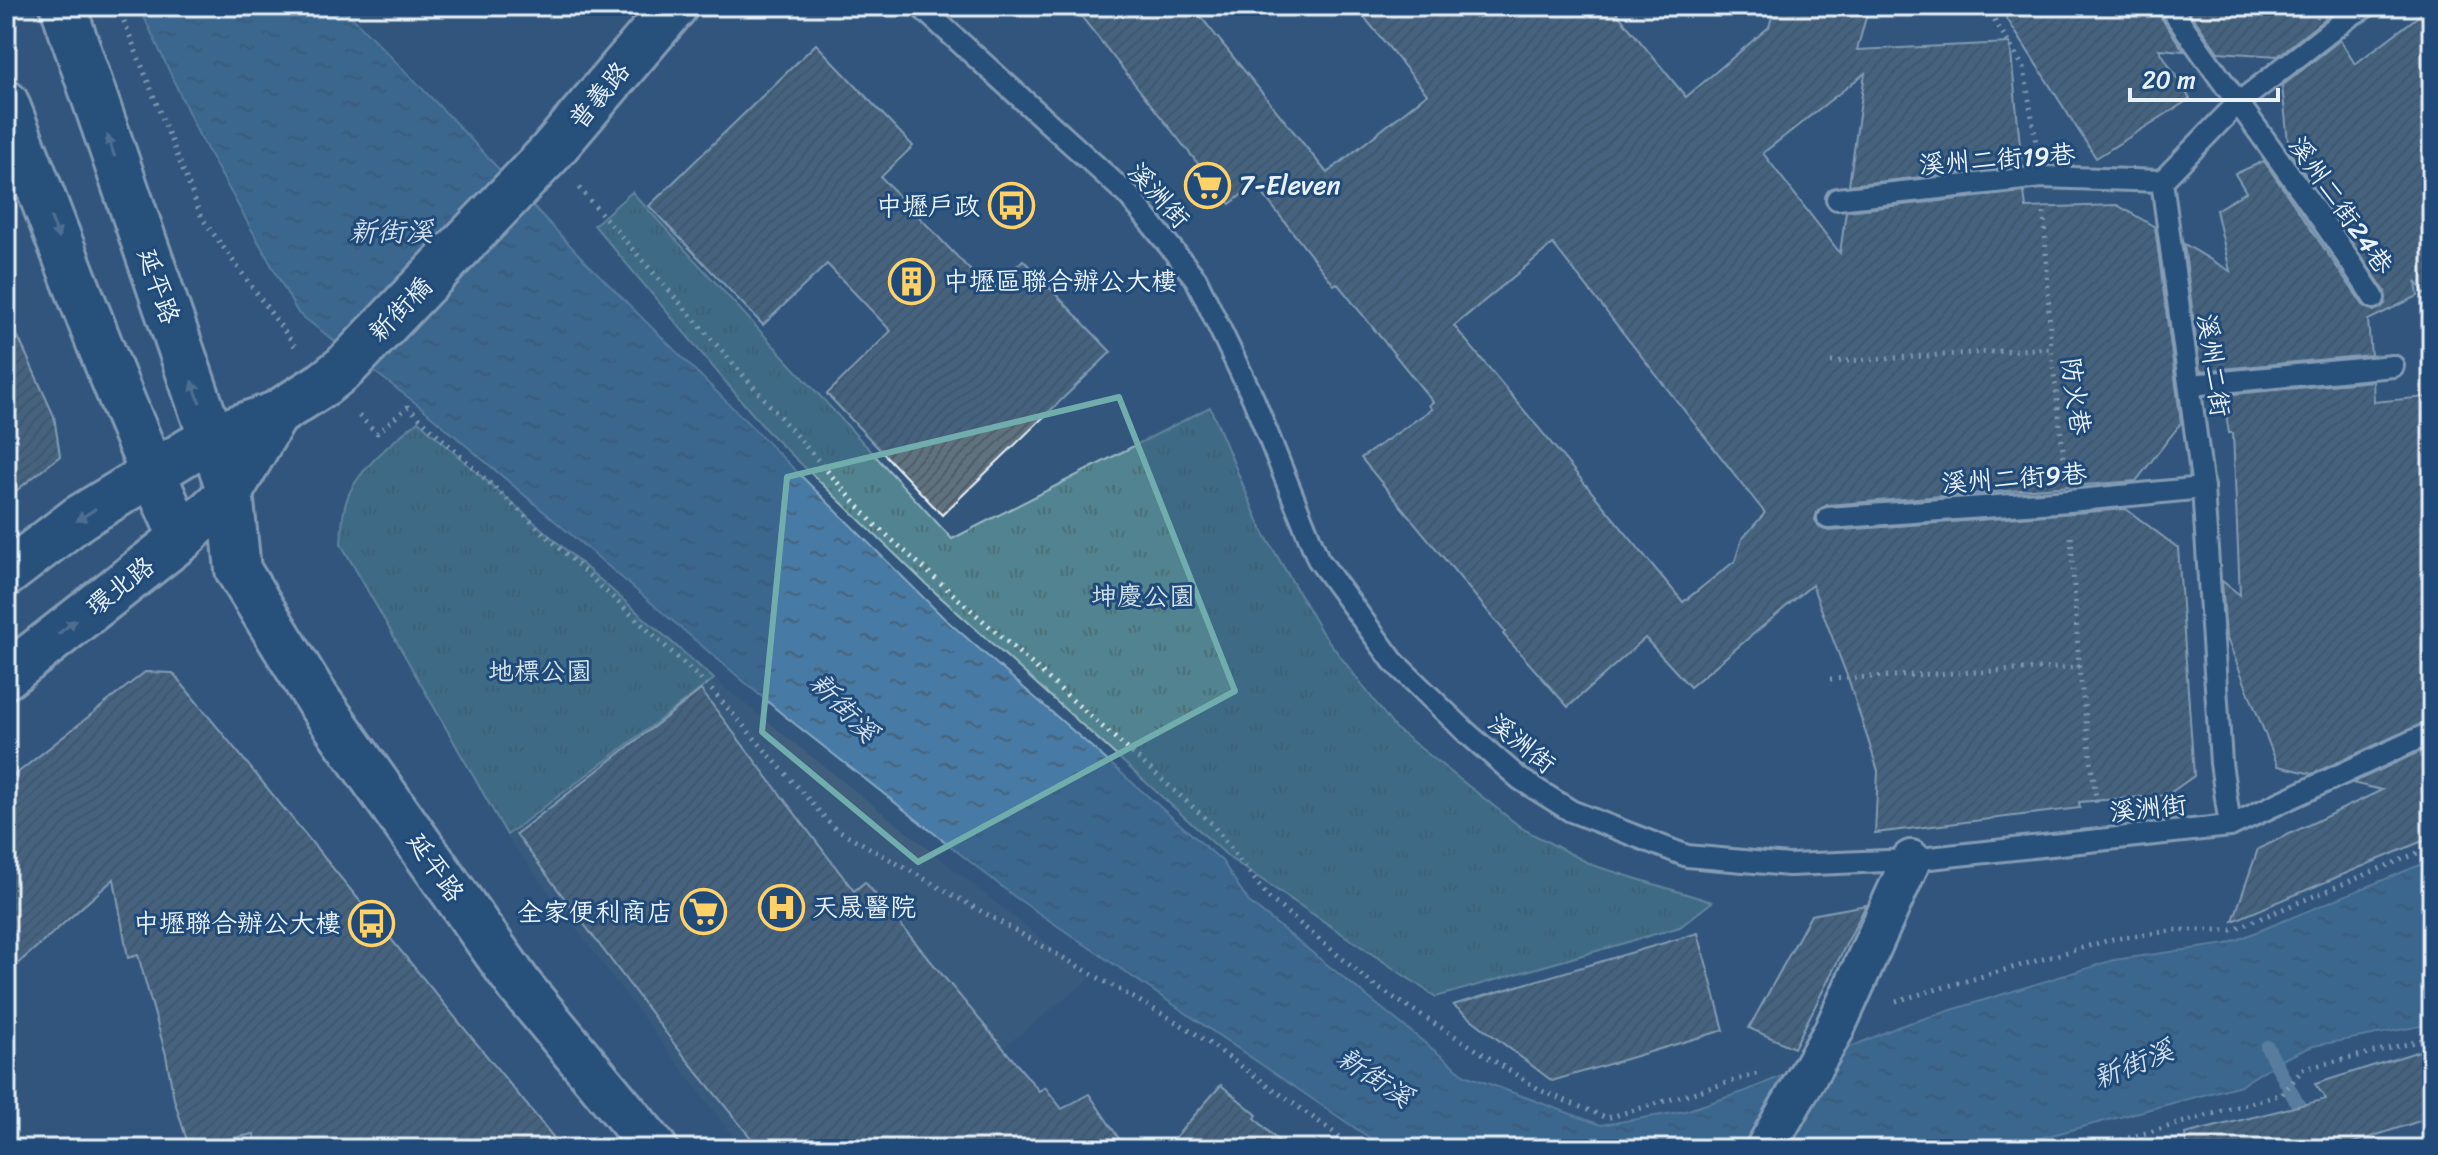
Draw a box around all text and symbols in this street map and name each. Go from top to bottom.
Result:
street label: 普義路 [556,50,642,140]
scale bar [2130,52,2278,102]
text: 20 m [2142,59,2196,101]
street label: 溪州二街24巷 [2276,126,2406,284]
street label: 溪州二街19巷 [1917,131,2077,187]
one-way arrow [104,134,116,158]
street label: 溪洲街 [1116,151,1202,239]
supermarket icon: 7-Eleven [1184,161,1232,209]
place label: 7-Eleven [1239,162,1341,208]
bus stop icon: 中壢戶政 [987,182,1035,230]
place label: 中壢戶政 [876,183,980,229]
water label: 新街溪 [349,207,435,256]
one-way arrow [48,216,61,240]
street label: 延平路 [125,242,193,330]
building icon: 中壢區聯合辦公大樓 [888,257,936,305]
place label: 中壢區聯合辦公大樓 [943,258,1177,304]
street label: 新街橋 [356,265,444,353]
street label: 溪州二街 [2184,310,2244,420]
street label: 防火巷 [2048,354,2104,438]
one-way arrow [190,380,202,404]
street label: 溪州二街9巷 [1940,450,2088,506]
one-way arrow [75,507,96,522]
street label: 環北路 [75,544,165,628]
park label: 坤慶公園 [1091,573,1195,619]
one-way arrow [57,619,77,636]
park label: 地標公園 [488,648,592,694]
water label: 新街溪 [797,660,892,756]
street label: 溪洲街 [1477,701,1567,785]
street label: 溪洲街 [2107,781,2189,835]
street label: 延平路 [395,822,477,912]
hospital icon: 天晟醫院 [757,883,805,931]
place label: 天晟醫院 [812,884,916,930]
supermarket icon: 全家便利商店 [680,888,728,936]
place label: 全家便利商店 [517,889,673,935]
bus stop icon: 中壢聯合辦公大樓 [348,899,396,947]
place label: 中壢聯合辦公大樓 [133,900,341,946]
water label: 新街溪 [2085,1025,2183,1102]
water label: 新街溪 [1326,1033,1425,1122]

